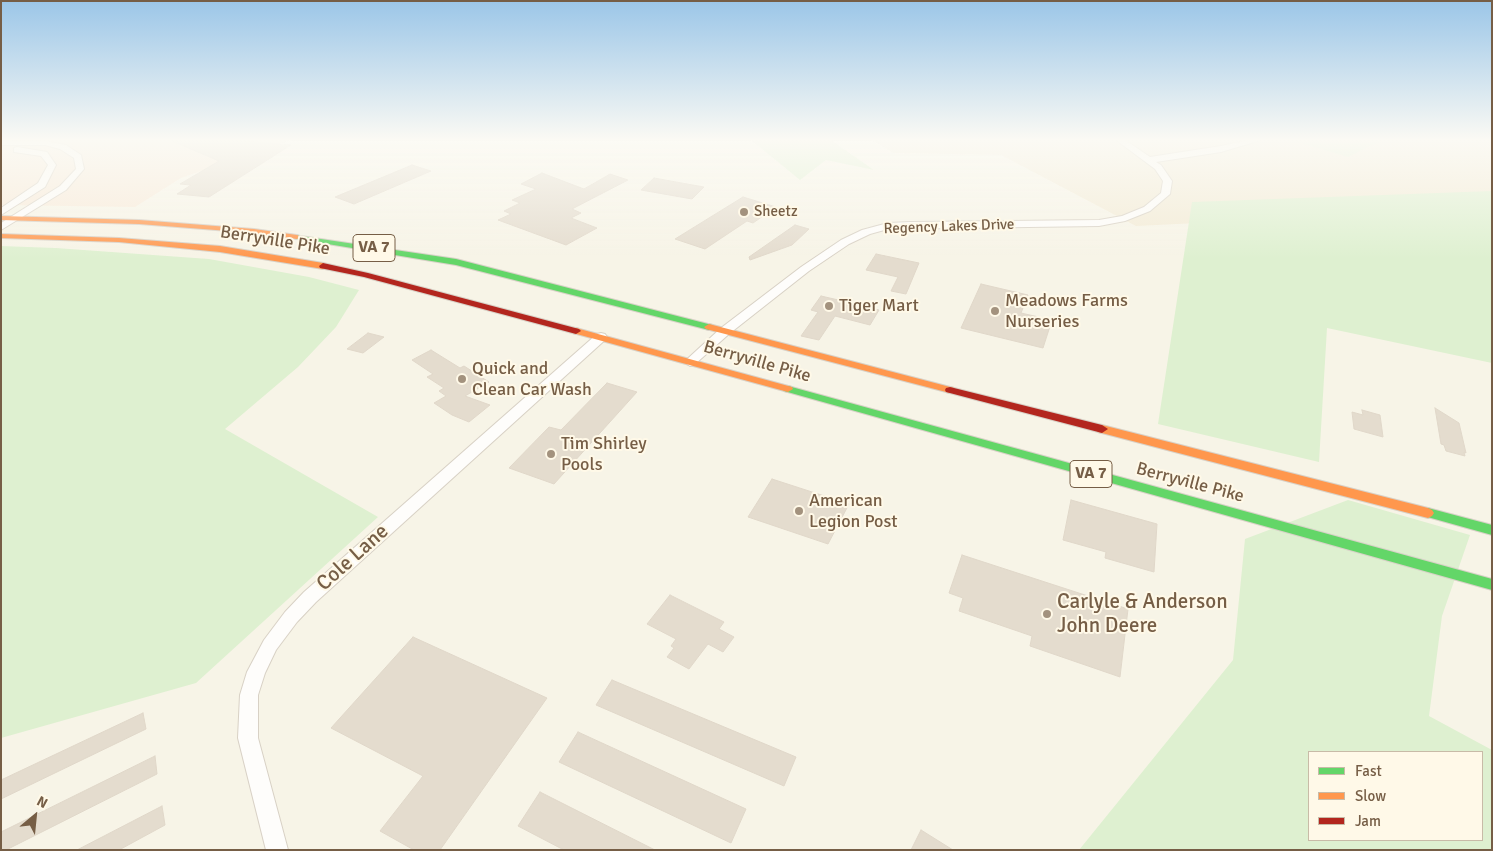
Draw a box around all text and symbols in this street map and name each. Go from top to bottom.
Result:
place label: Sheetz [754,203,798,221]
marker: Sheetz [738,206,750,218]
street label: Regency Lakes Drive [883,216,1015,238]
street label: Berryville Pike [219,222,331,260]
road number: VA 7 [353,234,395,262]
place label: Meadows Farms Nurseries [1005,290,1128,332]
place label: Tiger Mart [839,295,919,317]
marker: Tiger Mart [823,300,835,312]
marker: Meadows Farms Nurseries [989,305,1001,317]
street label: Berryville Pike [701,336,813,388]
place label: Quick and Clean Car Wash [472,358,592,400]
marker: Quick and Clean Car Wash [456,373,468,385]
place label: Tim Shirley Pools [561,433,647,476]
marker: Tim Shirley Pools [545,448,557,460]
street label: Berryville Pike [1134,458,1246,508]
road number: VA 7 [1070,460,1112,488]
place label: American Legion Post [809,490,898,532]
marker: American Legion Post [793,505,805,517]
street label: Cole Lane [312,519,394,597]
place label: Carlyle & Anderson John Deere [1057,589,1228,639]
marker: Carlyle & Anderson John Deere [1041,608,1053,620]
legend [1308,751,1483,841]
text: Fast [1355,762,1382,780]
text: Slow [1355,787,1386,805]
north arrow [10,791,60,841]
text: N [34,793,51,812]
text: Jam [1355,812,1381,830]

